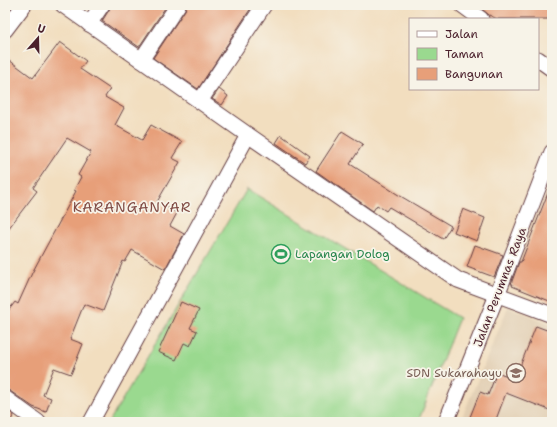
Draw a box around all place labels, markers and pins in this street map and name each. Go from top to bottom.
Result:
sports icon: Lapangan Dolog [270,243,292,265]
place label: Lapangan Dolog [295,246,390,262]
school or university icon: SDN Sukarahayu [505,362,527,384]
place label: SDN Sukarahayu [406,365,502,381]

